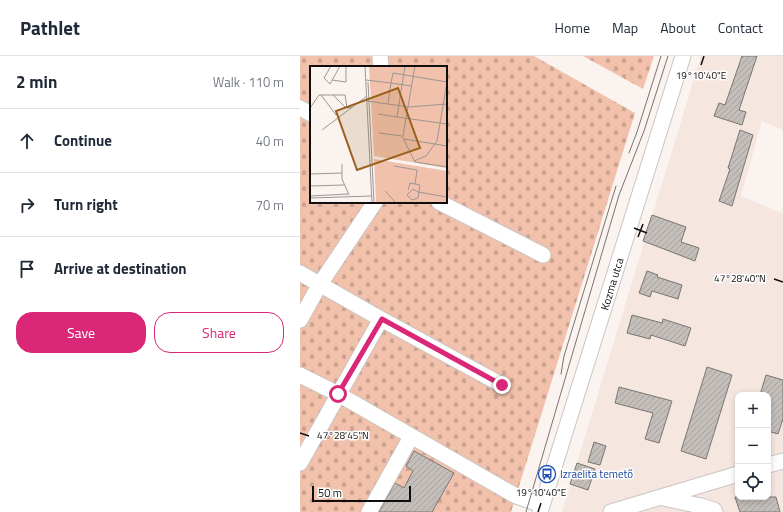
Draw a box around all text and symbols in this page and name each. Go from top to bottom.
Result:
text: Pathlet [20,13,80,42]
text: Home [555,17,590,38]
text: Map [612,17,638,38]
text: About [660,17,696,38]
text: Contact [718,17,763,38]
inset map [310,66,447,203]
text: 19°10'40"E [676,68,727,83]
text: 2 min [16,69,57,95]
text: Walk · 110 m [213,72,284,92]
text: Continue [54,129,112,152]
icon: ahead [16,130,38,152]
text: 40 m [256,131,284,151]
text: Turn right [54,193,118,216]
icon: right [16,194,38,216]
text: 70 m [256,195,284,215]
street label: Kozma utca [596,255,628,312]
text: Arrive at destination [54,257,187,280]
icon: arrive [16,258,38,280]
text: 47°28'40"N [714,271,766,286]
button: Save [16,312,146,353]
button: Share [154,312,284,353]
route end [493,376,511,394]
route start [329,385,347,403]
map controls [735,392,771,500]
button: + [735,392,771,428]
text: 47°28'45"N [317,428,369,443]
button: − [735,428,771,464]
bus stop icon: Izraelita temető [537,464,557,484]
button: locate [735,464,771,500]
place label: Izraelita temető [560,466,633,482]
scale bar [312,484,411,503]
text: 50 m [318,485,342,501]
text: 19°10'40"E [516,485,567,500]

